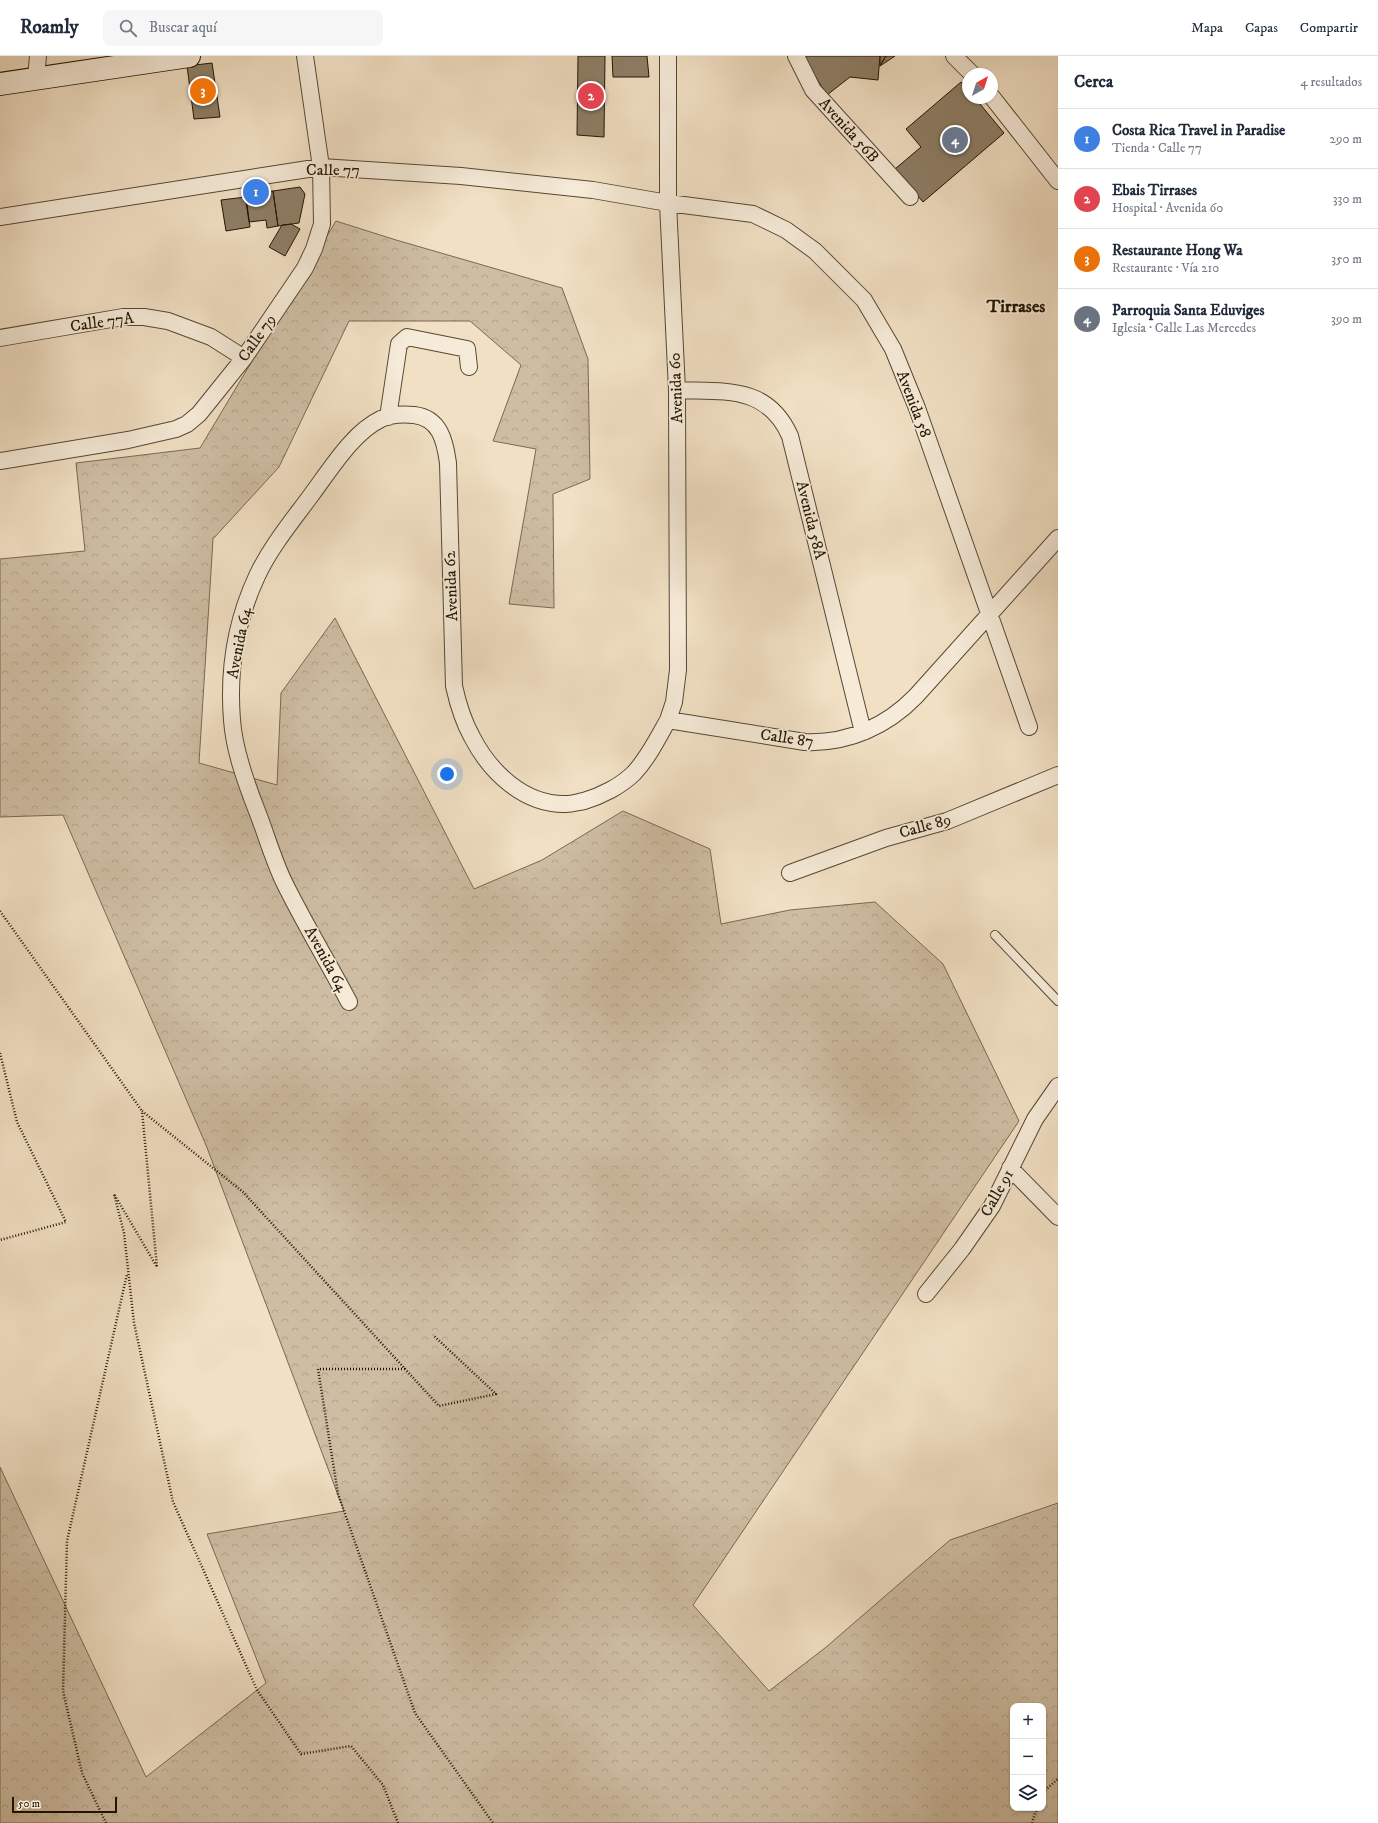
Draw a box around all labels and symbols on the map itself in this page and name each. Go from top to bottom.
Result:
north arrow [962,68,998,104]
pin: 3 [190,76,216,106]
pin: 2 [578,81,604,111]
street label: Avenida 56B [815,93,883,167]
pin: 4 [942,125,968,155]
street label: Calle 77 [306,160,360,180]
pin: 1 [243,177,269,207]
district label: Tirrases [986,296,1045,318]
street label: Calle 77A [69,308,136,336]
street label: Calle 79 [233,310,281,366]
street label: Avenida 60 [665,352,687,424]
street label: Avenida 58 [892,368,936,440]
street label: Avenida 58A [792,479,831,562]
street label: Avenida 62 [440,550,462,622]
street label: Avenida 64 [222,605,256,680]
street label: Calle 87 [759,724,815,752]
your location [437,764,457,784]
street label: Calle 89 [897,809,953,843]
street label: Avenida 64 [300,923,353,996]
street label: Calle 91 [976,1166,1018,1220]
scale bar [12,1795,117,1814]

